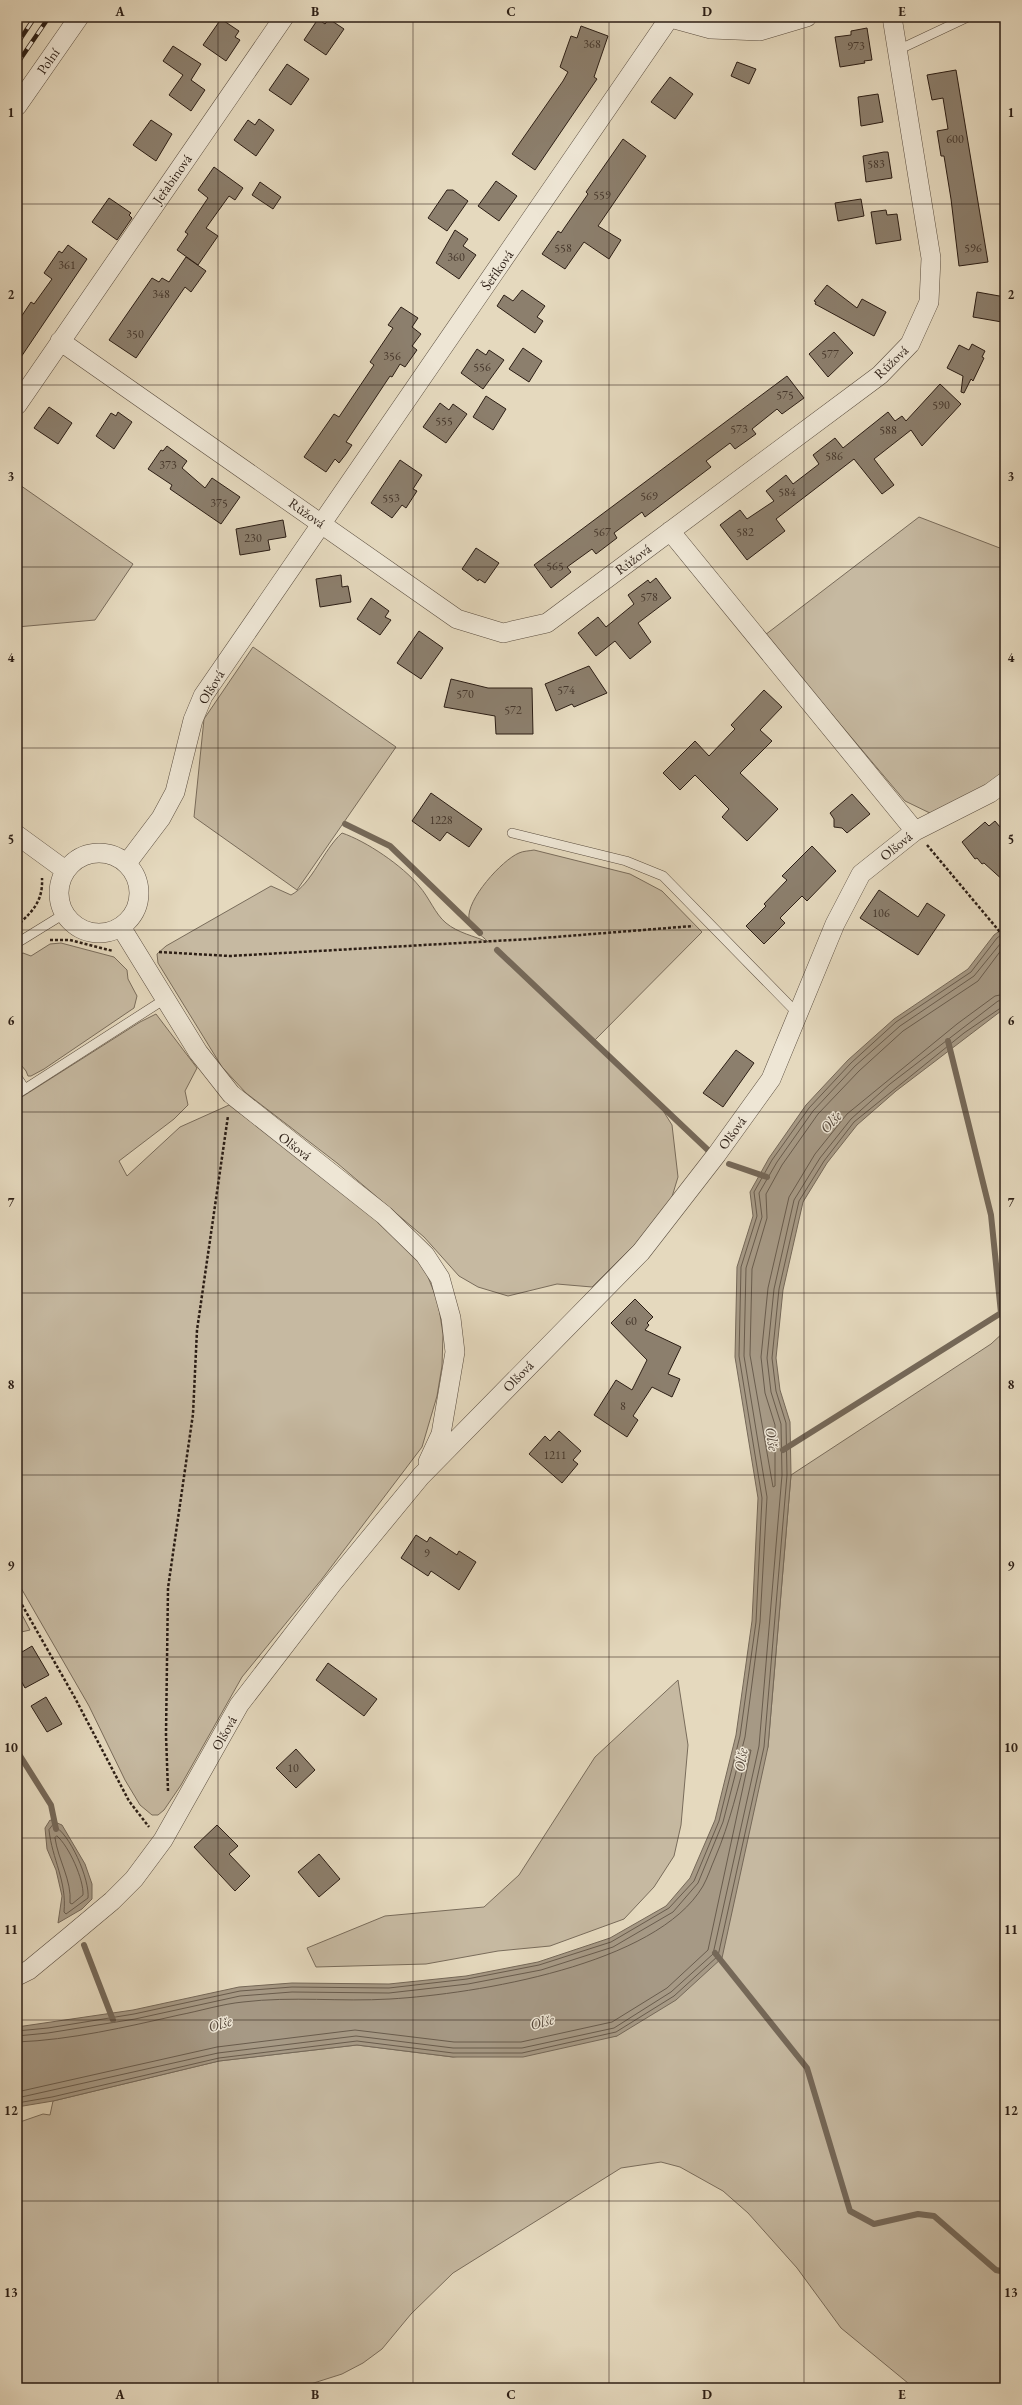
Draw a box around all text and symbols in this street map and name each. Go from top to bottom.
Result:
text: A [114,3,125,20]
text: B [311,3,319,20]
text: C [506,3,516,20]
text: D [702,3,712,20]
text: E [898,3,906,20]
house number: 368 [583,36,601,52]
house number: 973 [847,38,865,54]
street label: Polní [33,44,64,78]
text: 1 [8,104,15,121]
text: 1 [1008,104,1015,121]
house number: 600 [946,131,964,147]
street label: Jeřabinová [148,150,196,208]
house number: 583 [867,156,885,172]
house number: 559 [593,187,611,203]
house number: 558 [554,240,572,256]
house number: 596 [964,240,982,256]
street label: Šeříková [477,246,517,294]
house number: 360 [447,249,465,265]
house number: 361 [58,257,76,273]
text: 2 [8,286,15,303]
house number: 348 [152,286,170,302]
text: 2 [1008,286,1015,303]
house number: 350 [126,326,144,342]
street label: Růžová [870,341,912,383]
house number: 577 [821,346,839,362]
house number: 356 [383,348,401,364]
house number: 556 [473,359,491,375]
house number: 575 [776,387,794,403]
house number: 590 [932,397,950,413]
house number: 555 [435,413,453,429]
house number: 573 [730,421,748,437]
house number: 588 [879,422,897,438]
house number: 586 [825,448,843,464]
house number: 373 [159,457,177,473]
text: 3 [8,468,15,485]
text: 3 [1008,468,1015,485]
house number: 584 [778,484,796,500]
house number: 569 [640,488,658,504]
house number: 553 [382,490,400,506]
street label: Růžová [285,494,329,532]
house number: 375 [210,495,228,511]
house number: 567 [593,524,611,540]
house number: 582 [736,524,754,540]
house number: 230 [244,530,262,546]
street label: Růžová [611,539,655,578]
house number: 565 [546,558,564,574]
house number: 578 [640,589,658,605]
text: 4 [8,649,15,666]
text: 4 [1008,649,1015,666]
street label: Olšová [194,666,228,707]
house number: 574 [557,682,575,698]
house number: 570 [456,686,474,702]
house number: 572 [504,702,522,718]
house number: 1228 [429,812,453,828]
street label: Olšová [876,827,916,865]
text: 5 [8,831,14,848]
text: 5 [1008,831,1014,848]
house number: 106 [872,905,890,921]
text: 6 [8,1012,15,1029]
text: 6 [1008,1012,1015,1029]
water label: Olše [816,1106,846,1137]
street label: Olšová [714,1112,750,1153]
street label: Olšová [275,1128,315,1165]
text: 7 [8,1194,15,1211]
text: 7 [1008,1194,1015,1211]
house number: 60 [625,1313,637,1329]
street label: Olšová [499,1356,538,1395]
text: 8 [8,1376,15,1393]
text: 8 [1008,1376,1015,1393]
house number: 8 [620,1398,626,1414]
water label: Olše [761,1426,784,1453]
house number: 1211 [543,1447,567,1463]
house number: 9 [424,1545,430,1561]
text: 9 [8,1557,15,1574]
text: 9 [1008,1557,1015,1574]
street label: Olšová [207,1712,241,1753]
text: 10 [4,1739,18,1756]
text: 10 [1004,1739,1018,1756]
water label: Olše [729,1746,752,1773]
house number: 10 [287,1760,299,1776]
text: 11 [4,1921,18,1938]
text: 11 [1004,1921,1018,1938]
water label: Olše [528,2009,557,2034]
water label: Olše [206,2011,235,2036]
text: 12 [4,2102,18,2119]
text: 12 [1004,2102,1018,2119]
text: 13 [4,2284,18,2301]
text: 13 [1004,2284,1018,2301]
text: A [114,2386,125,2403]
text: B [311,2386,319,2403]
text: C [506,2386,516,2403]
text: D [702,2386,712,2403]
text: E [898,2386,906,2403]

